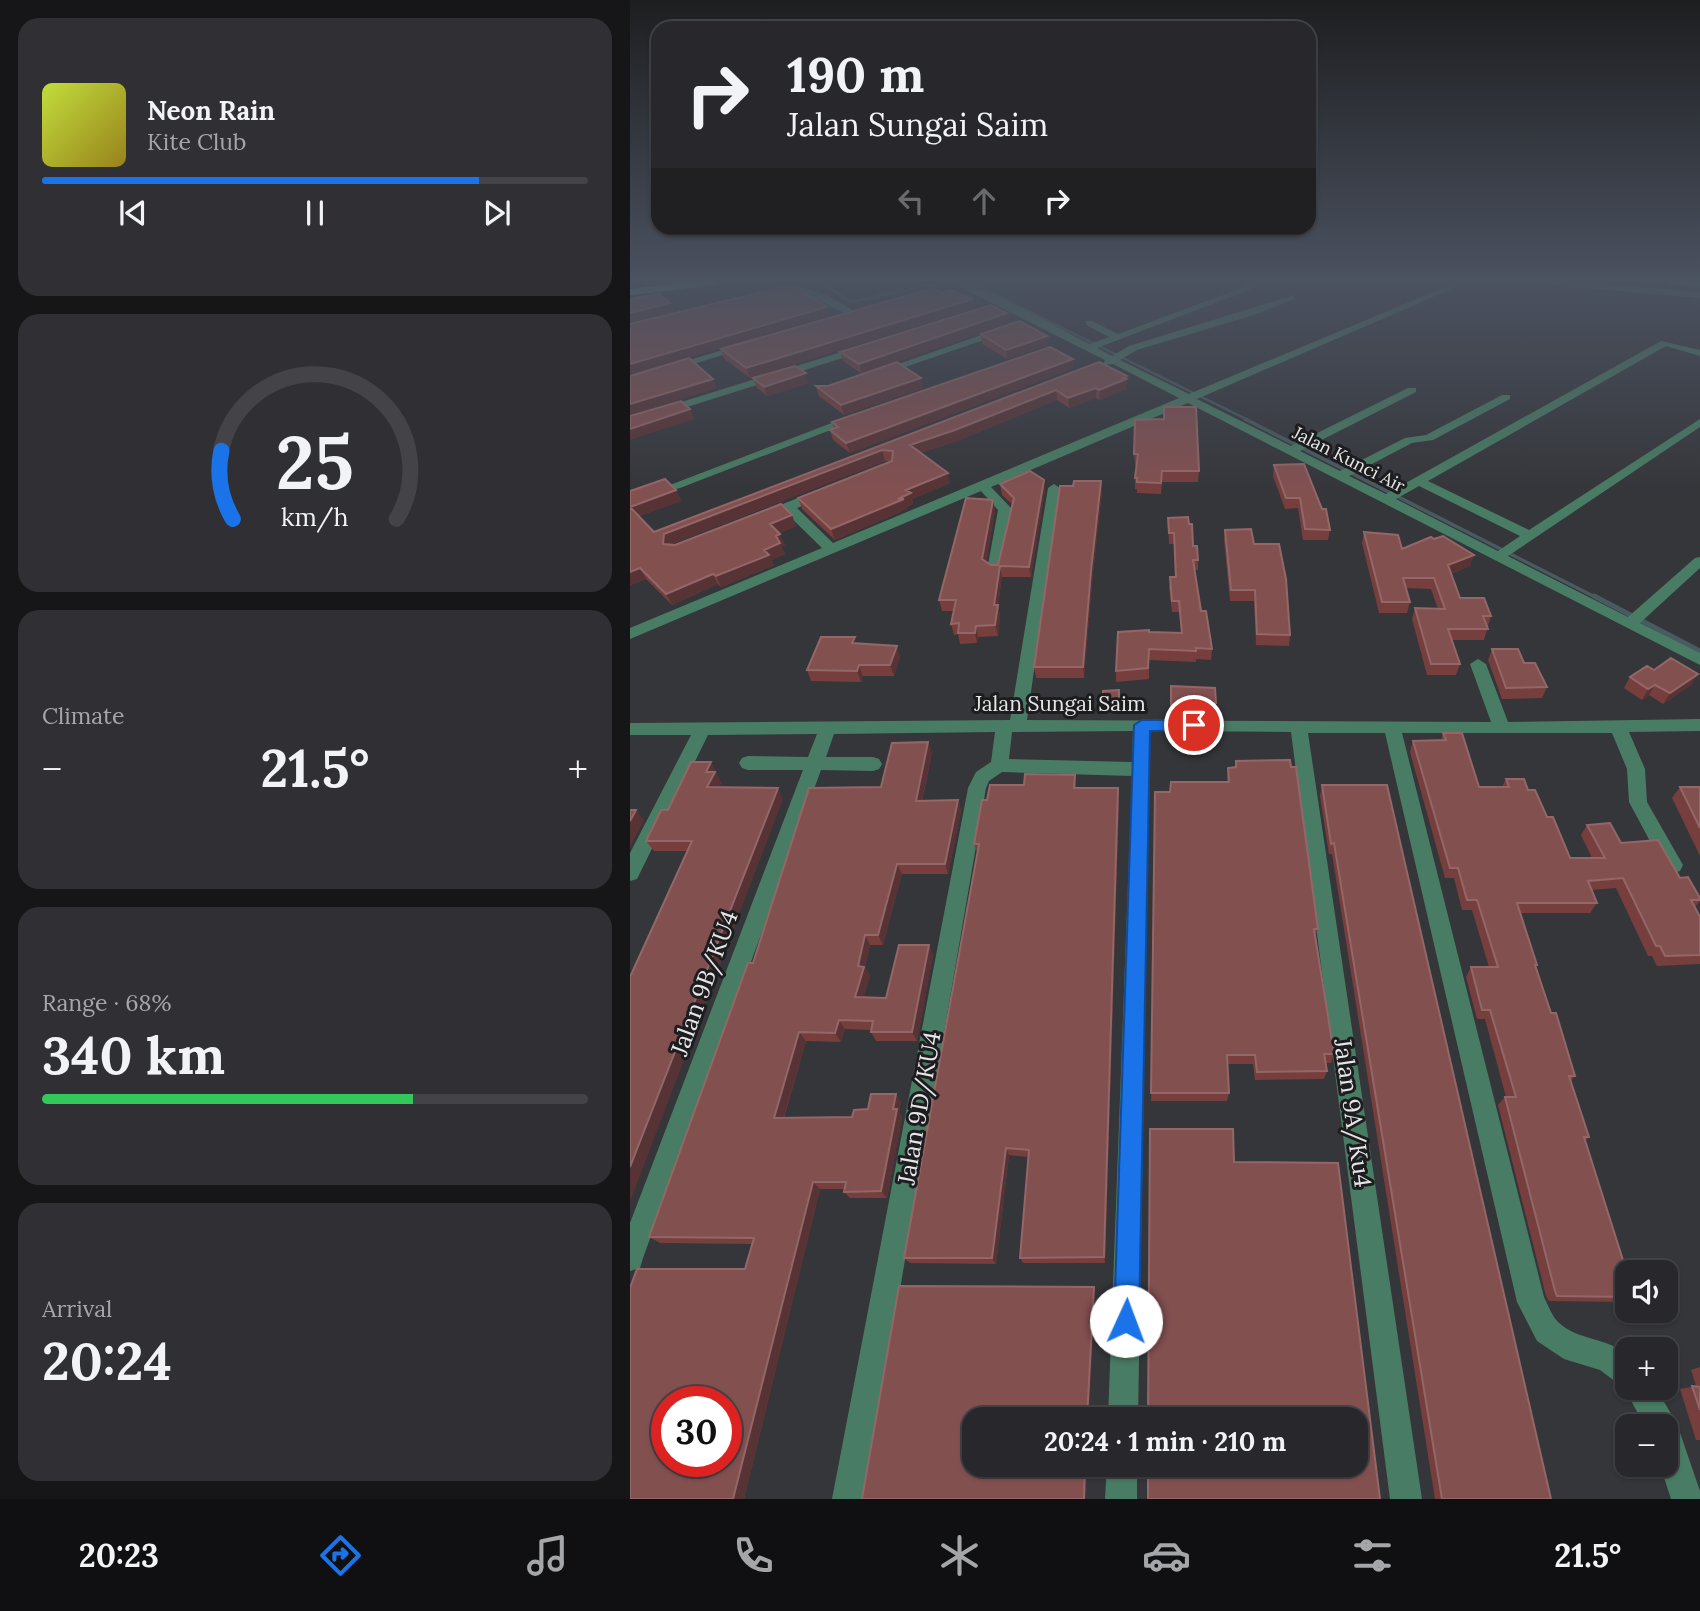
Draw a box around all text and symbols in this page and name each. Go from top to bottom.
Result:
text: 190 m [787,43,924,105]
icon: right [672,49,763,140]
text: Neon Rain [147,94,275,127]
text: Jalan Sungai Saim [787,104,1048,145]
text: Kite Club [147,127,246,156]
icon: left [892,182,930,220]
icon: ahead [965,182,1003,220]
icon: right [1038,182,1076,220]
icon: previous [114,194,152,232]
icon: pause [296,194,334,232]
icon: next [478,194,516,232]
text: 25 [276,417,354,510]
street label: Jalan Kunci Air [1288,420,1409,497]
text: km/h [281,501,349,533]
street label: Jalan Sungai Saim [973,690,1146,717]
pin [1164,695,1224,755]
text: Climate [42,701,124,730]
icon: arrive [1175,706,1213,744]
text: 21.5° [261,735,369,801]
text: − [42,745,62,793]
text: + [568,745,588,793]
street label: Jalan 9B/KU4 [663,906,745,1061]
text: Range · 68% [42,988,171,1017]
text: 340 km [42,1022,225,1088]
street label: Jalan 9D/KU4 [890,1029,948,1188]
street label: Jalan 9A/Ku4 [1327,1036,1379,1189]
map controls [1615,1260,1678,1477]
button: sound [1615,1260,1678,1323]
position arrow [1089,1284,1163,1358]
text: Arrival [42,1294,112,1323]
text: 20:24 [42,1328,172,1394]
button: + [1615,1337,1678,1400]
speed limit sign: 30 [651,1386,742,1477]
button: − [1615,1414,1678,1477]
text: 20:24 · 1 min · 210 m [1044,1425,1286,1458]
icon: directions [316,1531,365,1580]
icon: music [523,1531,572,1580]
icon: phone [729,1531,778,1580]
icon: climate [935,1531,984,1580]
icon: car [1142,1531,1191,1580]
icon: filters [1348,1531,1397,1580]
text: 20:23 [79,1535,159,1576]
text: 21.5° [1554,1535,1621,1576]

